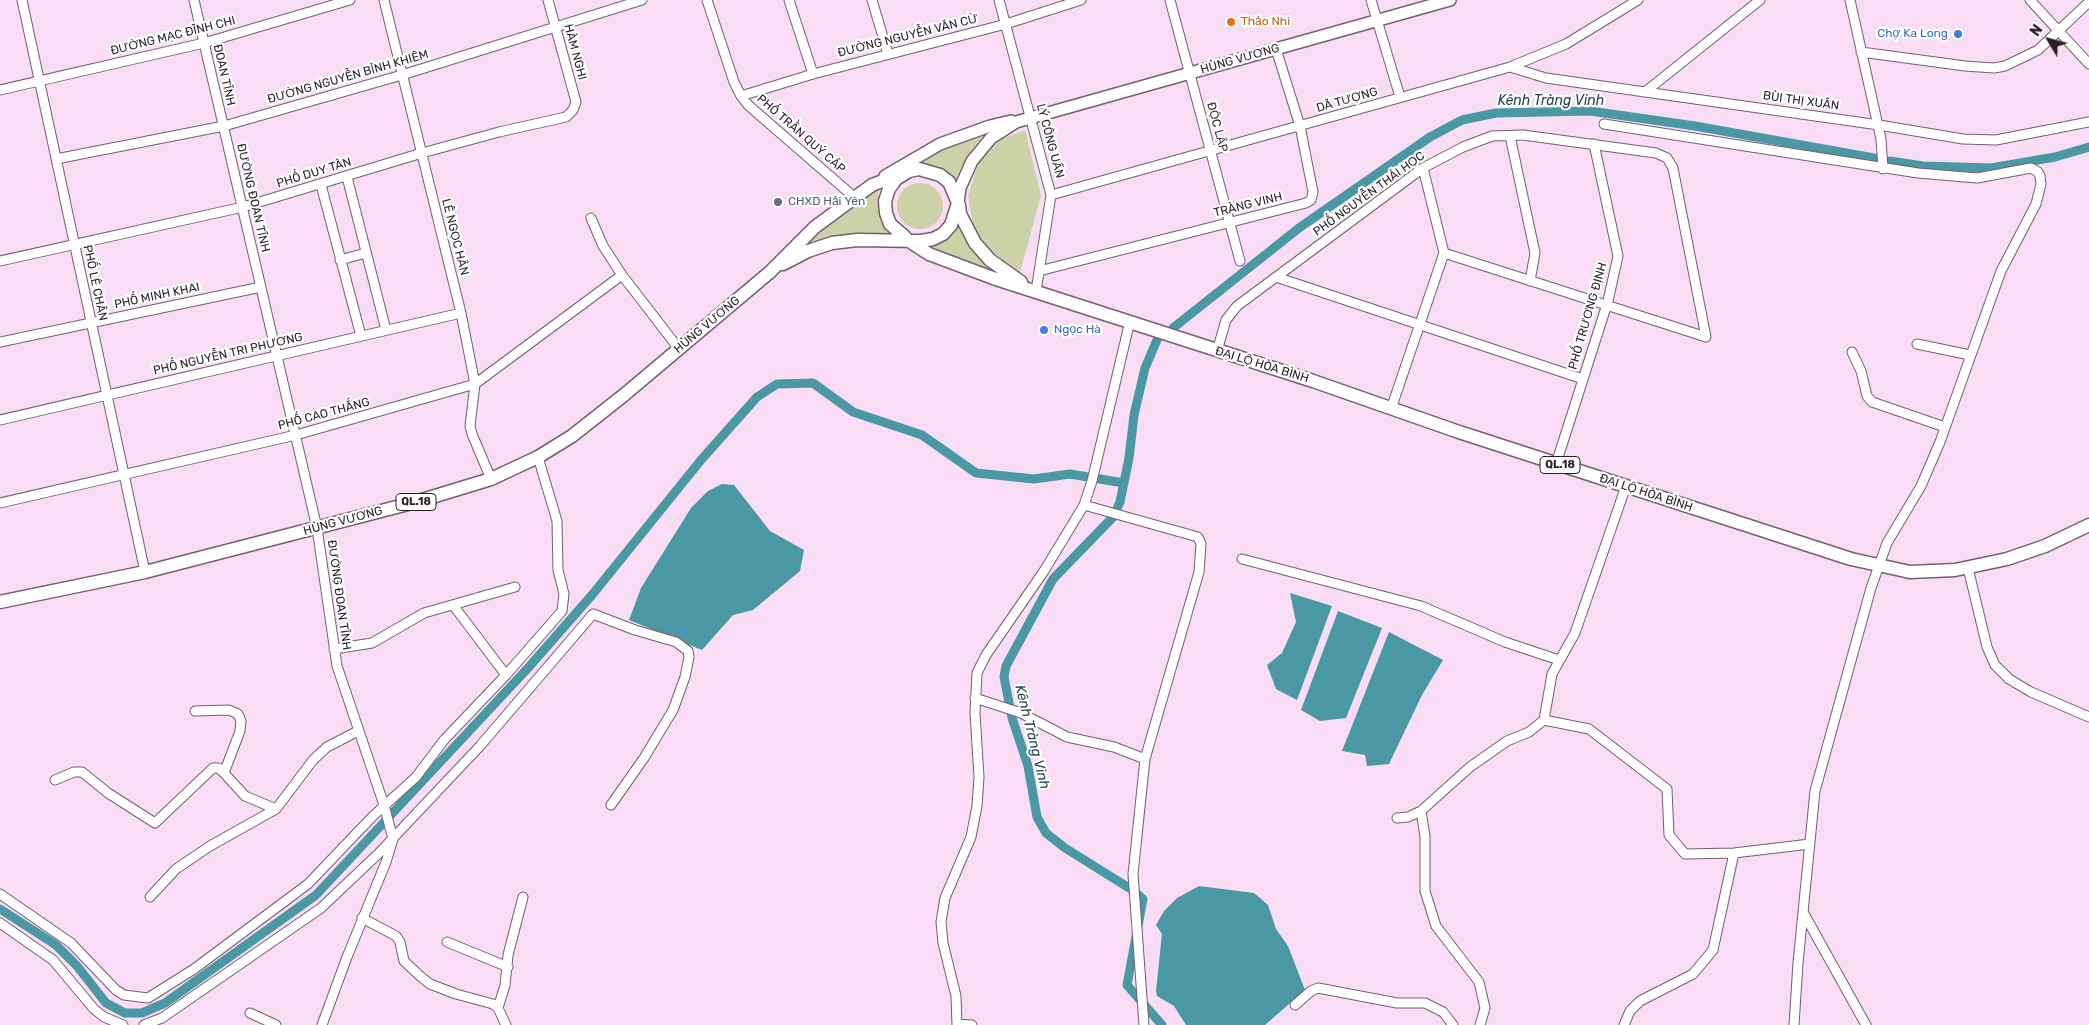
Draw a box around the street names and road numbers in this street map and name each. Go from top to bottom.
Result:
street label: ĐƯỜNG NGUYỄN VĂN CỪ [838,12,978,60]
street label: ĐƯỜNG MẠC ĐĨNH CHI [111,14,235,58]
street label: HÀM NGHI [561,22,589,82]
street label: HÙNG VƯƠNG [1200,41,1280,77]
street label: ĐOAN TĨNH [210,43,238,107]
street label: ĐƯỜNG NGUYỄN BỈNH KHIÊM [267,47,429,107]
street label: DÃ TƯỢNG [1316,85,1378,115]
street label: BÙI THỊ XUÂN [1762,89,1840,113]
street label: PHỐ TRẦN QUÝ CÁP [754,92,848,176]
street label: ĐỘC LẬP [1204,101,1230,153]
street label: LÝ CÔNG UẨN [1033,103,1067,179]
street label: ĐƯỜNG ĐOAN TĨNH [234,144,272,252]
street label: PHỐ NGUYỄN THÁI HỌC [1311,149,1427,239]
street label: PHỐ DUY TÂN [275,155,353,191]
street label: TRÀNG VINH [1212,190,1284,220]
street label: LÊ NGỌC HÂN [439,197,471,277]
street label: PHỐ LÊ CHÂN [80,244,110,322]
street label: PHỐ TRƯƠNG ĐỊNH [1566,262,1610,370]
street label: PHỐ MINH KHAI [113,280,201,312]
street label: HÙNG VƯƠNG [672,294,742,356]
street label: PHỐ NGUYỄN TRI PHƯƠNG [153,330,303,378]
street label: ĐẠI LỘ HÒA BÌNH [1214,344,1310,386]
street label: PHỐ CAO THẮNG [277,395,371,433]
road number: QL.18 [1540,456,1580,474]
street label: ĐẠI LỘ HÒA BÌNH [1598,471,1694,515]
road number: QL.18 [396,494,436,511]
street label: HÙNG VƯƠNG [303,504,383,538]
street label: ĐƯỜNG ĐOAN TĨNH [324,540,354,650]

